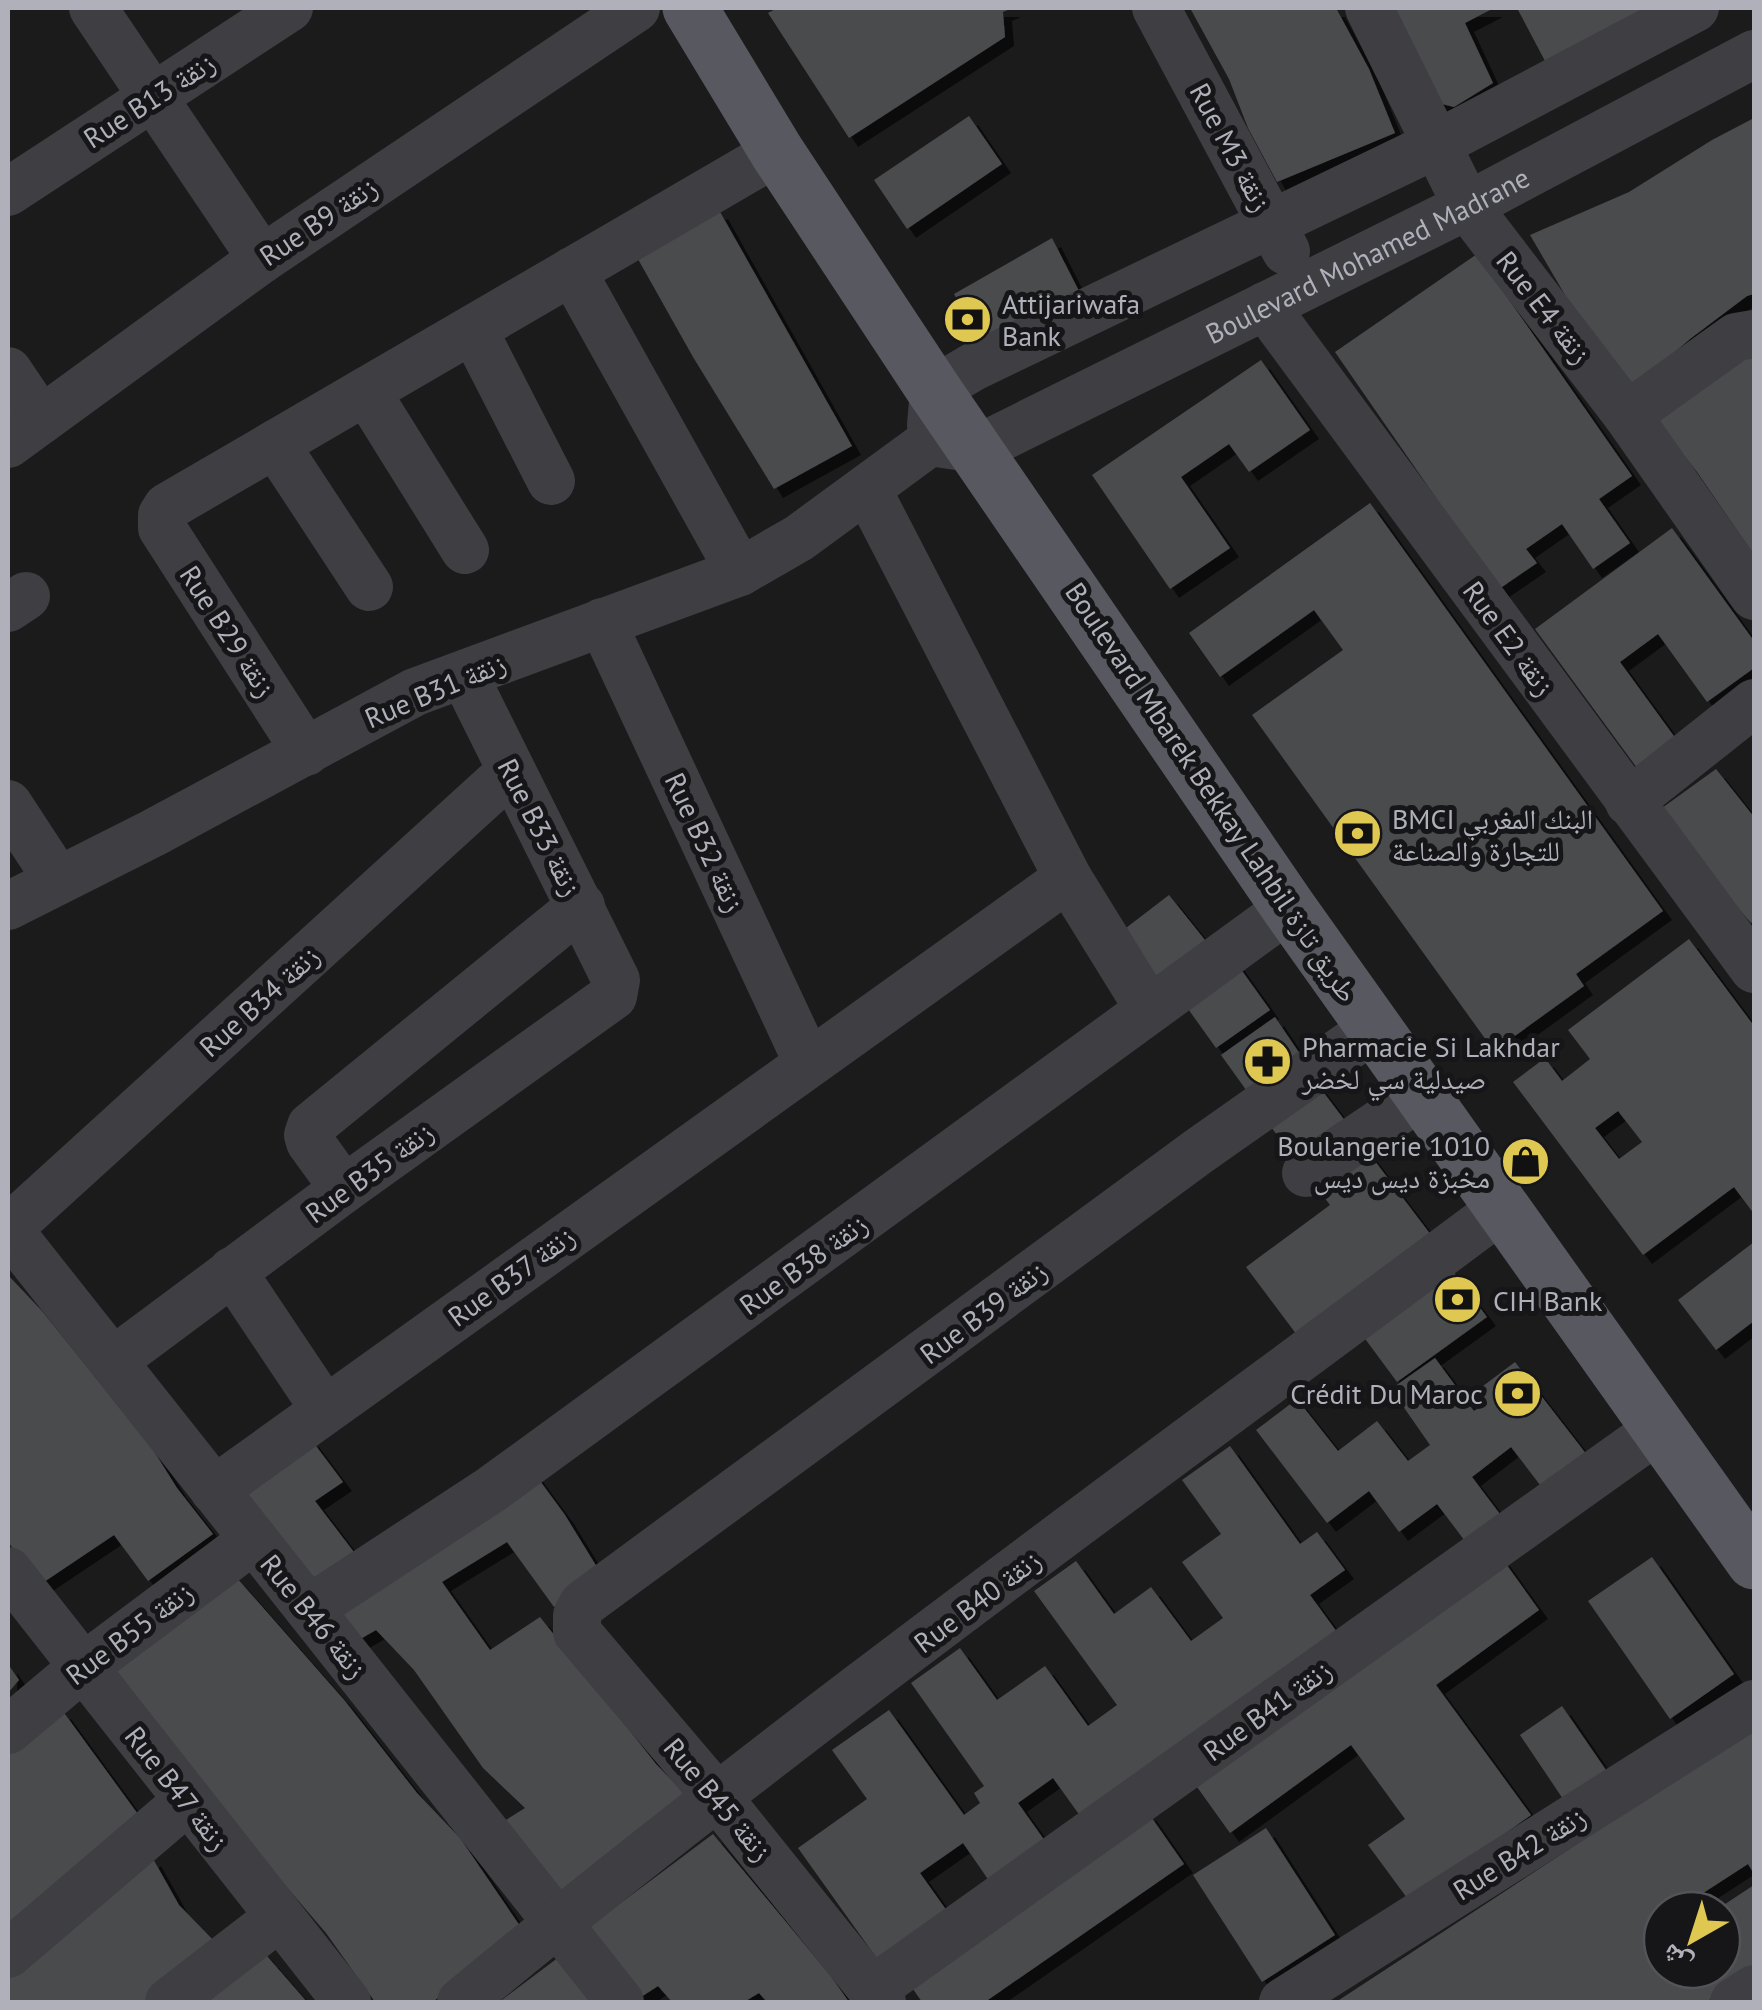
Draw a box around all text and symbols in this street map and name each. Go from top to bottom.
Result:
street label: Rue B13 زنقة [76,44,222,156]
street label: Rue M3 زنقة [1182,76,1280,218]
street label: Boulevard Mohamed Madrane [1199,158,1535,351]
street label: Rue B9 زنقة [252,168,384,274]
street label: Rue E4 زنقة [1488,243,1600,371]
place label: Attijariwafa Bank [1002,285,1140,354]
bank icon: Attijariwafa Bank [941,293,993,345]
street label: Rue B29 زنقة [172,558,284,704]
street label: Rue E2 زنقة [1455,573,1563,703]
street label: Boulevard Mbarek Bekkay Lahbil طريق تازة [1057,575,1367,1009]
street label: Rue B31 زنقة [359,644,511,736]
street label: Rue B33 زنقة [490,752,590,902]
street label: Rue B32 زنقة [657,766,753,918]
place label: BMCI البنك المغربي للتجارة والصناعة [1392,800,1593,869]
bank icon: BMCI البنك المغربي للتجارة والصناعة [1331,808,1383,860]
street label: Rue B34 زنقة [191,937,327,1065]
place label: Pharmacie Si Lakhdar صيدلية سي لخضر [1301,1028,1560,1102]
pharmacy icon: Pharmacie Si Lakhdar صيدلية سي لخضر [1241,1036,1293,1088]
street label: Rue B35 زنقة [298,1113,440,1231]
place label: Boulangerie 1010 مخبزة ديس ديس [1277,1127,1490,1196]
shop icon: Boulangerie 1010 مخبزة ديس ديس [1499,1135,1551,1187]
street label: Rue B38 زنقة [732,1205,874,1323]
street label: Rue B37 زنقة [440,1218,582,1334]
street label: Rue B39 زنقة [912,1252,1054,1372]
bank icon: CIH Bank [1432,1274,1484,1326]
place label: CIH Bank [1493,1282,1603,1319]
bank icon: Crédit Du Maroc [1492,1367,1544,1419]
place label: Crédit Du Maroc [1290,1375,1483,1412]
street label: Rue B40 زنقة [906,1541,1048,1661]
street label: Rue B46 زنقة [253,1546,375,1686]
street label: Rue B55 زنقة [58,1573,200,1693]
street label: Rue B41 زنقة [1196,1651,1338,1769]
street label: Rue B47 زنقة [117,1718,237,1858]
street label: Rue B45 زنقة [656,1730,780,1868]
street label: Rue B42 زنقة [1446,1798,1592,1908]
north arrow [1642,1890,1742,1990]
text: ش [1653,1936,1699,1984]

